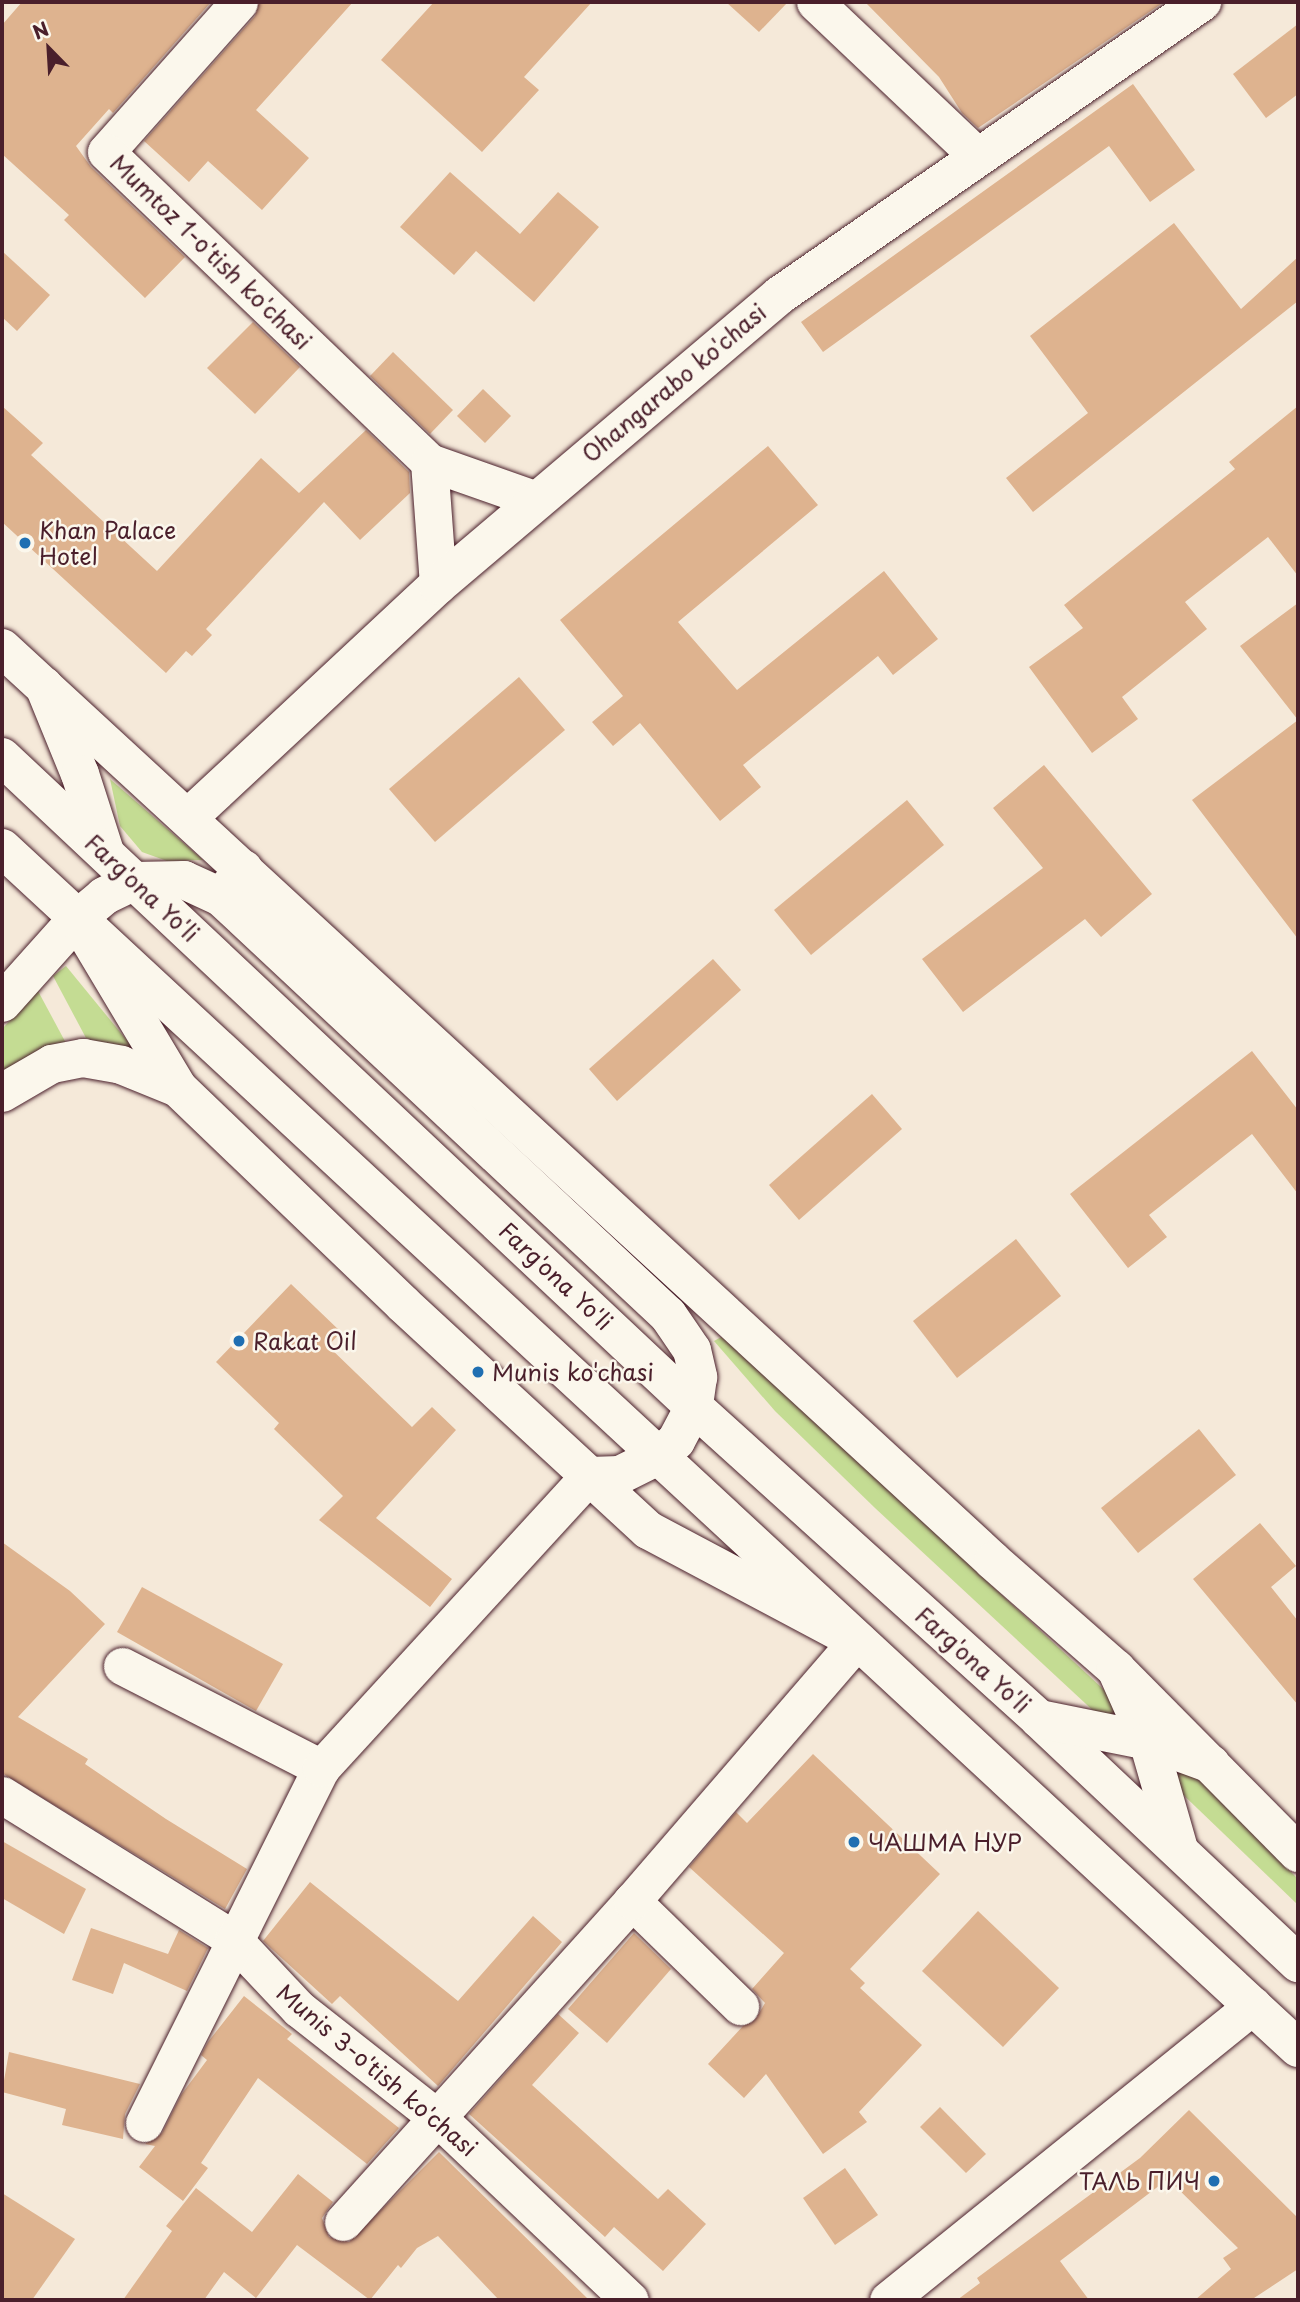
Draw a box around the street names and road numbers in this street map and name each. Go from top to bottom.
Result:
street label: Mumtoz 1-o'tish ko'chasi [105,149,317,355]
street label: Ohangarabo ko'chasi [577,298,771,468]
street label: Farg'ona Yo'li [79,828,205,948]
street label: Farg'ona Yo'li [493,1216,619,1336]
street label: Farg'ona Yo'li [910,1601,1036,1719]
street label: Munis 3-o'tish ko'chasi [272,1979,482,2161]

